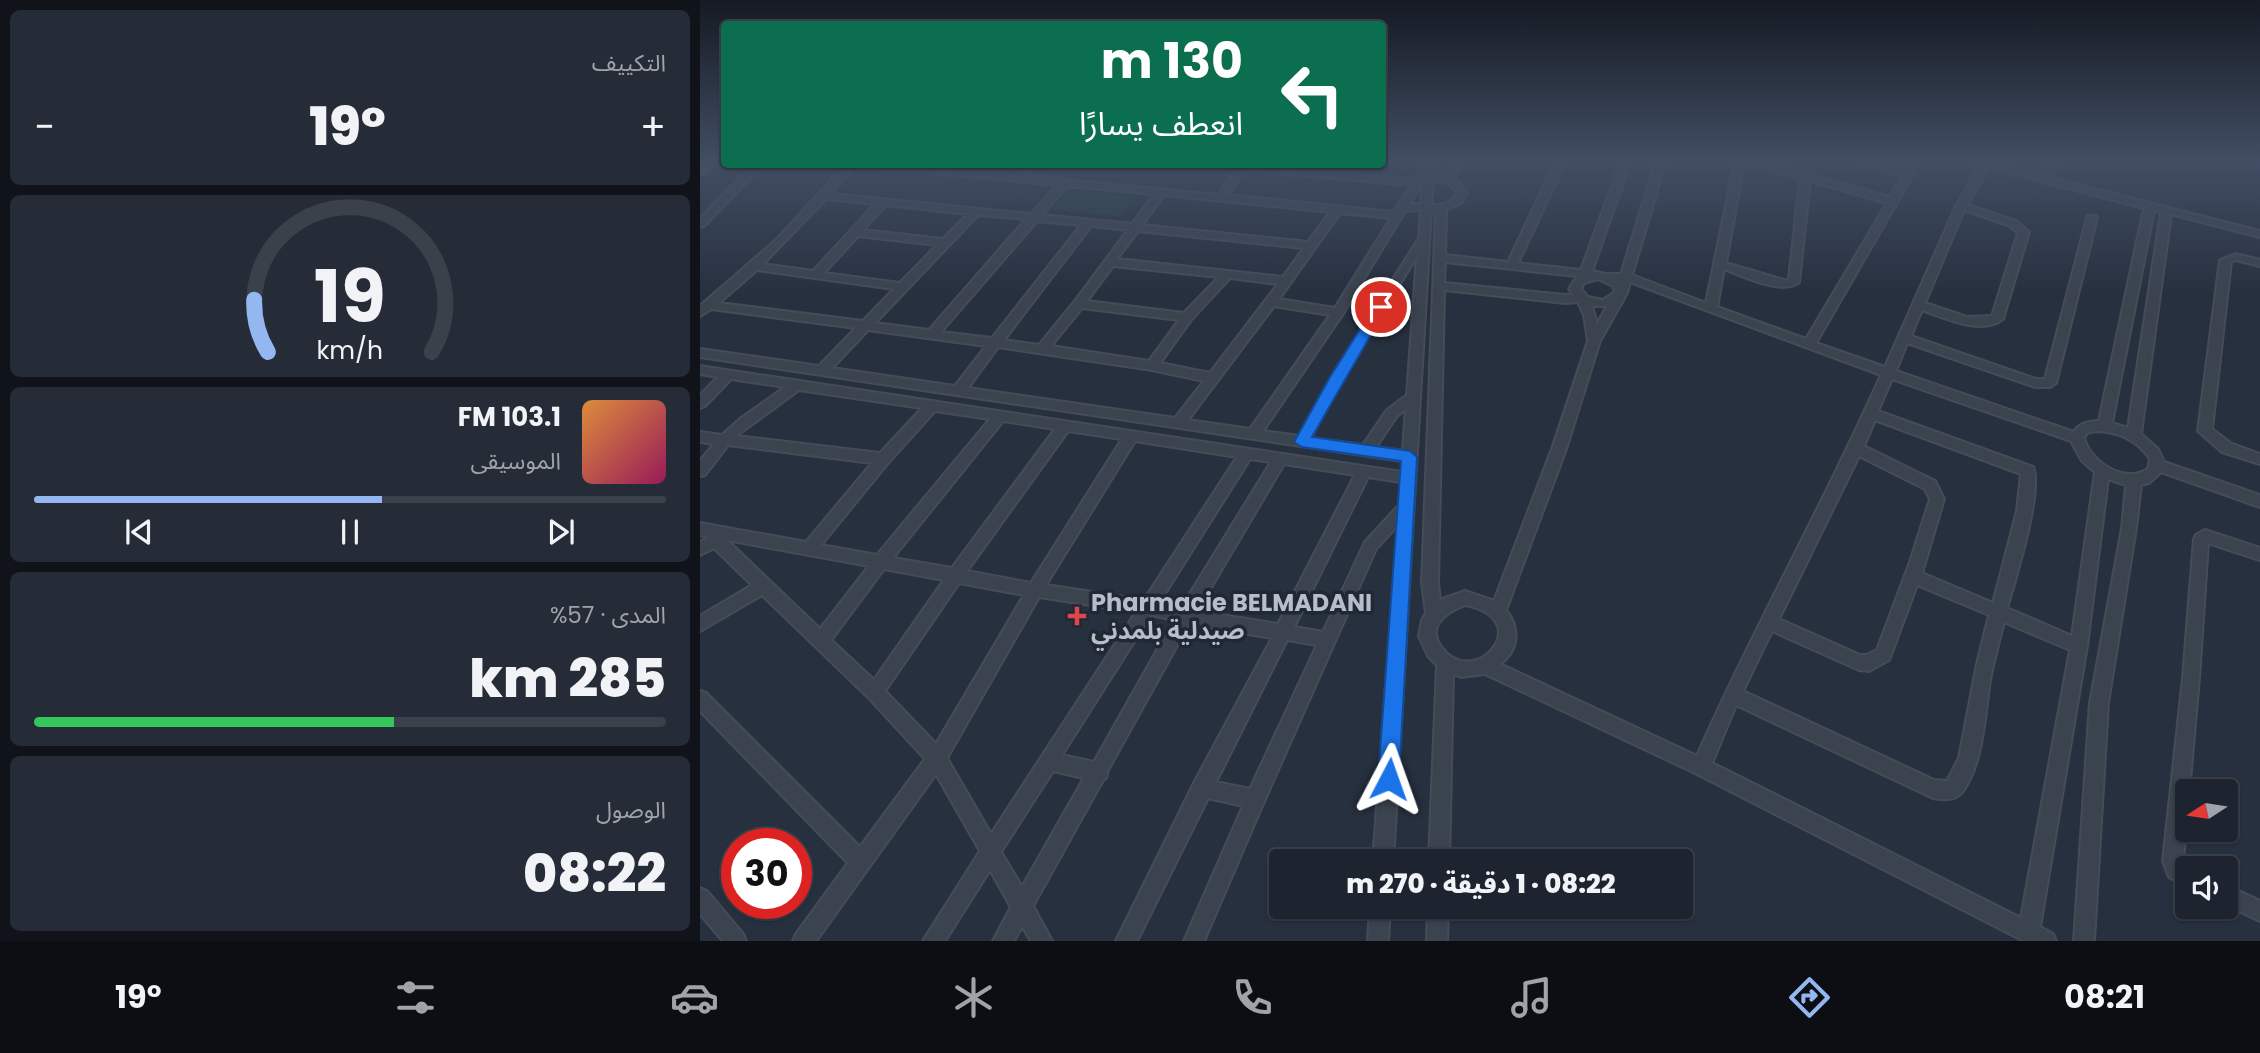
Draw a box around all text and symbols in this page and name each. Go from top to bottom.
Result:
text: 130 m [1101,27,1243,95]
text: التكييف [592,47,666,79]
icon: left [1267,49,1358,140]
text: 19° [309,90,386,163]
text: − [34,100,55,153]
text: + [640,100,666,153]
text: انعطف يسارًا [1079,101,1243,146]
text: 19 [314,246,386,347]
pin [1351,277,1411,337]
icon: arrive [1362,288,1400,326]
text: km/h [317,333,383,368]
text: 103.1 FM [458,399,561,435]
text: الموسيقى [470,445,561,477]
icon: previous [120,513,158,551]
icon: pause [331,513,369,551]
icon: next [542,513,580,551]
place label: Pharmacie BELMADANI صيدلية بلمدني [1091,586,1372,650]
text: المدى · 57% [550,599,666,631]
marker: Pharmacie BELMADANI صيدلية بلمدني [1069,608,1085,624]
text: 285 km [469,642,666,715]
position arrow [1352,742,1426,816]
north arrow [2175,779,2238,842]
map controls [2175,779,2238,919]
text: الوصول [596,794,666,826]
speed limit sign: 30 [721,828,812,919]
text: 08:22 [523,837,666,910]
button: sound [2175,856,2238,919]
text: 08:22 · 1 دقيقة · 270 m [1346,866,1616,902]
icon: filters [391,973,440,1022]
icon: car [670,973,719,1022]
icon: climate [949,973,998,1022]
icon: phone [1228,973,1277,1022]
icon: music [1507,973,1556,1022]
icon: directions [1785,973,1834,1022]
text: 19° [115,974,162,1019]
text: 08:21 [2064,974,2145,1019]

